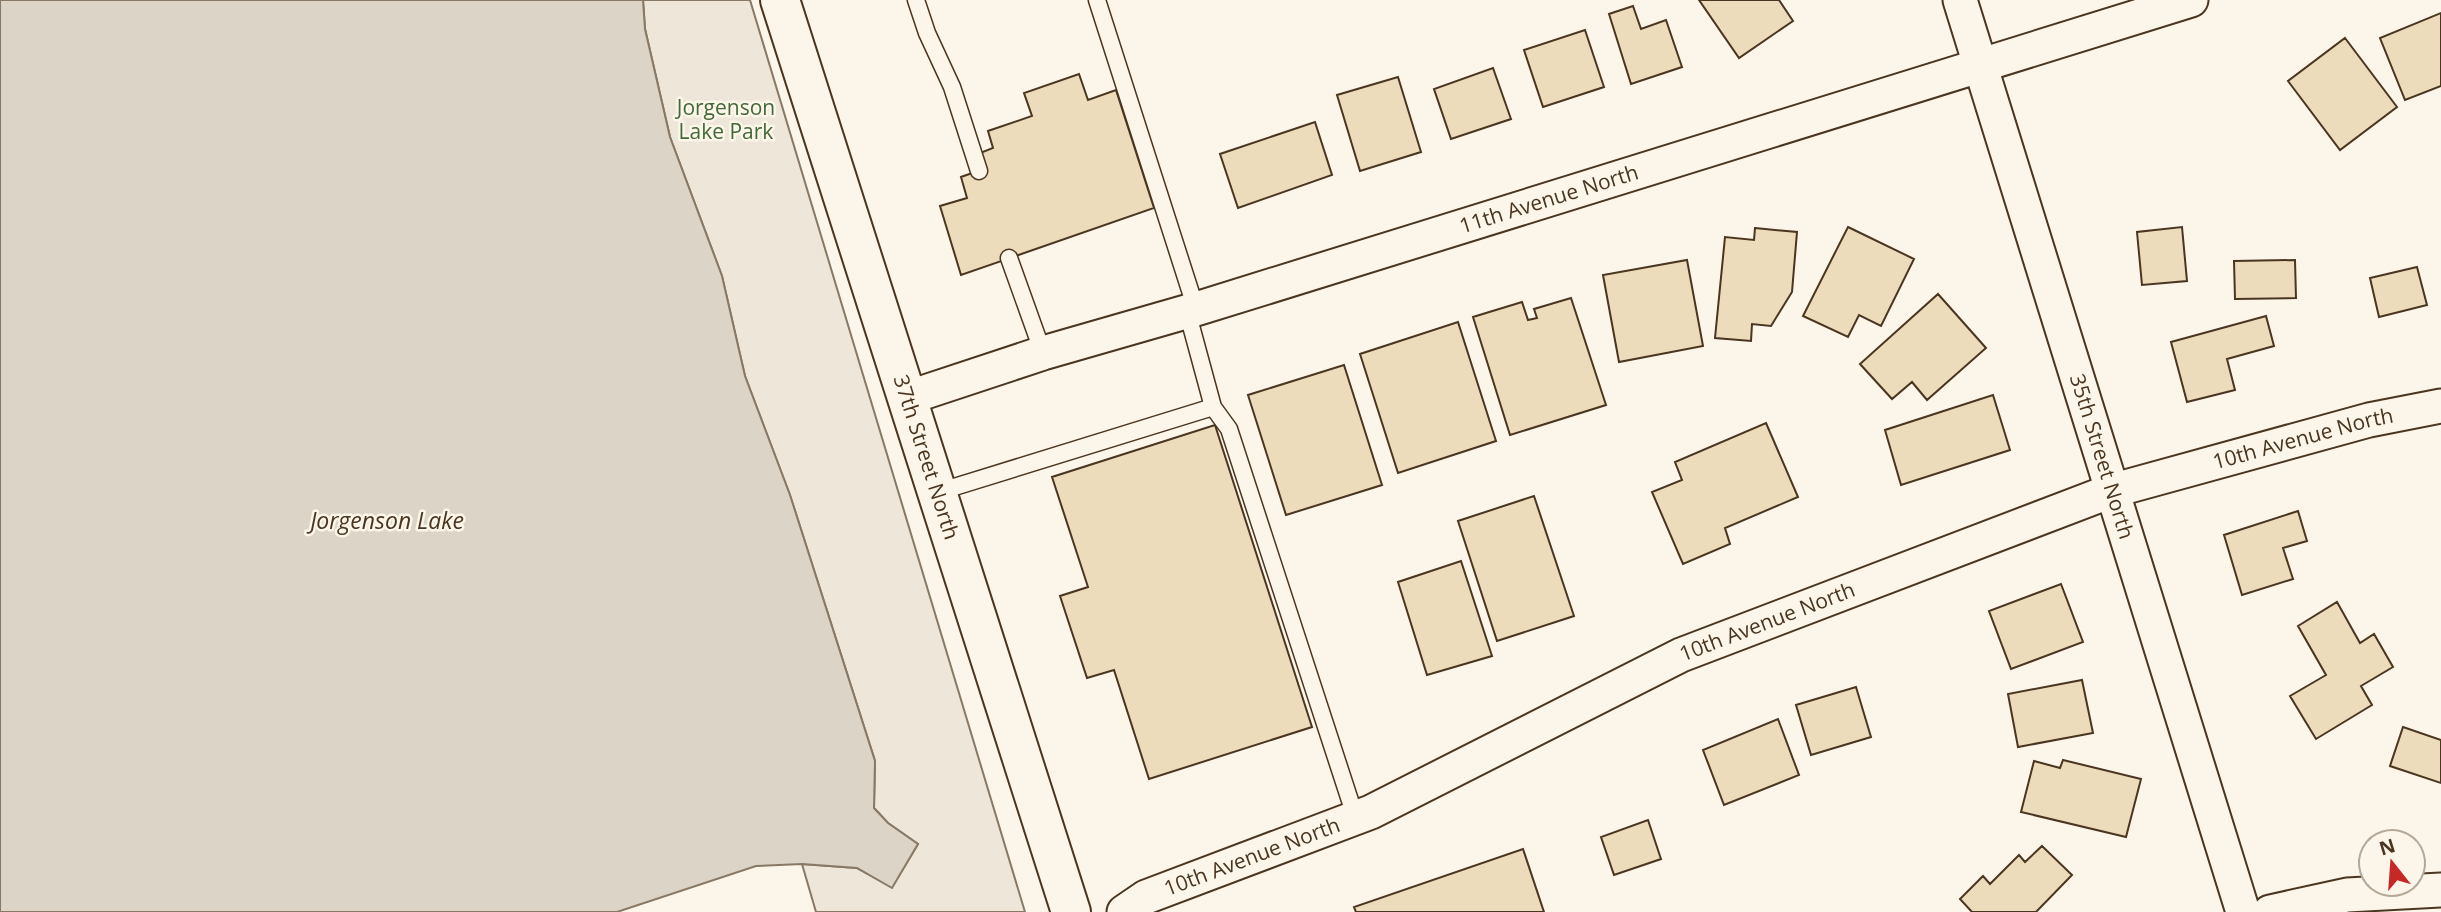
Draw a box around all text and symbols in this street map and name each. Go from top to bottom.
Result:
park label: Jorgenson Lake Park [675,93,775,145]
street label: 11th Avenue North [1456,157,1642,239]
street label: 35th Street North [2064,370,2141,542]
street label: 37th Street North [887,371,966,543]
street label: 10th Avenue North [2209,401,2396,475]
water label: Jorgenson Lake [306,504,464,536]
street label: 10th Avenue North [1675,575,1859,667]
street label: 10th Avenue North [1160,810,1344,902]
north arrow [2357,828,2427,898]
text: N [2376,832,2398,861]

